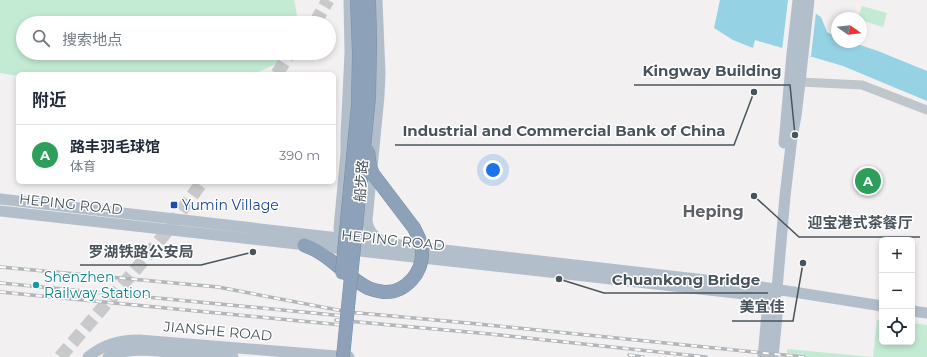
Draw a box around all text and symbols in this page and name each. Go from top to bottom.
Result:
north arrow [831,12,867,48]
search box [16,16,336,60]
icon: search [30,27,52,49]
text: 搜索地点 [62,30,122,49]
callout: Kingway Building [634,58,790,85]
text: Kingway Building [642,61,782,80]
text: 附近 [32,90,66,110]
callout: Industrial and Commercial Bank of China [395,118,734,145]
text: Industrial and Commercial Bank of China [402,121,726,140]
text: 路丰羽毛球馆 [70,137,160,156]
text: A [40,147,50,163]
text: 390 m [279,147,320,163]
text: 体育 [70,158,96,174]
street label: 船步路 [351,159,371,203]
your location [483,160,503,180]
pin: A [855,166,881,196]
street label: HEPING ROAD [18,190,124,218]
place label: Yumin Village [182,196,279,214]
marker: Yumin Village [169,200,179,210]
district label: Heping [682,202,744,221]
callout: 迎宝港式茶餐厅 [799,210,920,237]
text: 迎宝港式茶餐厅 [807,213,913,232]
street label: HEPING ROAD [340,226,446,254]
map controls [879,237,915,345]
button: + [879,237,915,273]
callout: 罗湖铁路公安局 [80,238,201,265]
text: 罗湖铁路公安局 [88,242,194,261]
callout: Chuankong Bridge [604,266,768,293]
place label: Shenzhen Railway Station [44,268,151,302]
text: Chuankong Bridge [612,270,760,289]
button: − [879,273,915,309]
marker: Shenzhen Railway Station [31,280,41,290]
callout: 美宜佳 [732,294,793,321]
text: 美宜佳 [739,297,785,316]
button: locate [879,309,915,345]
street label: JIANSHE ROAD [162,317,273,345]

